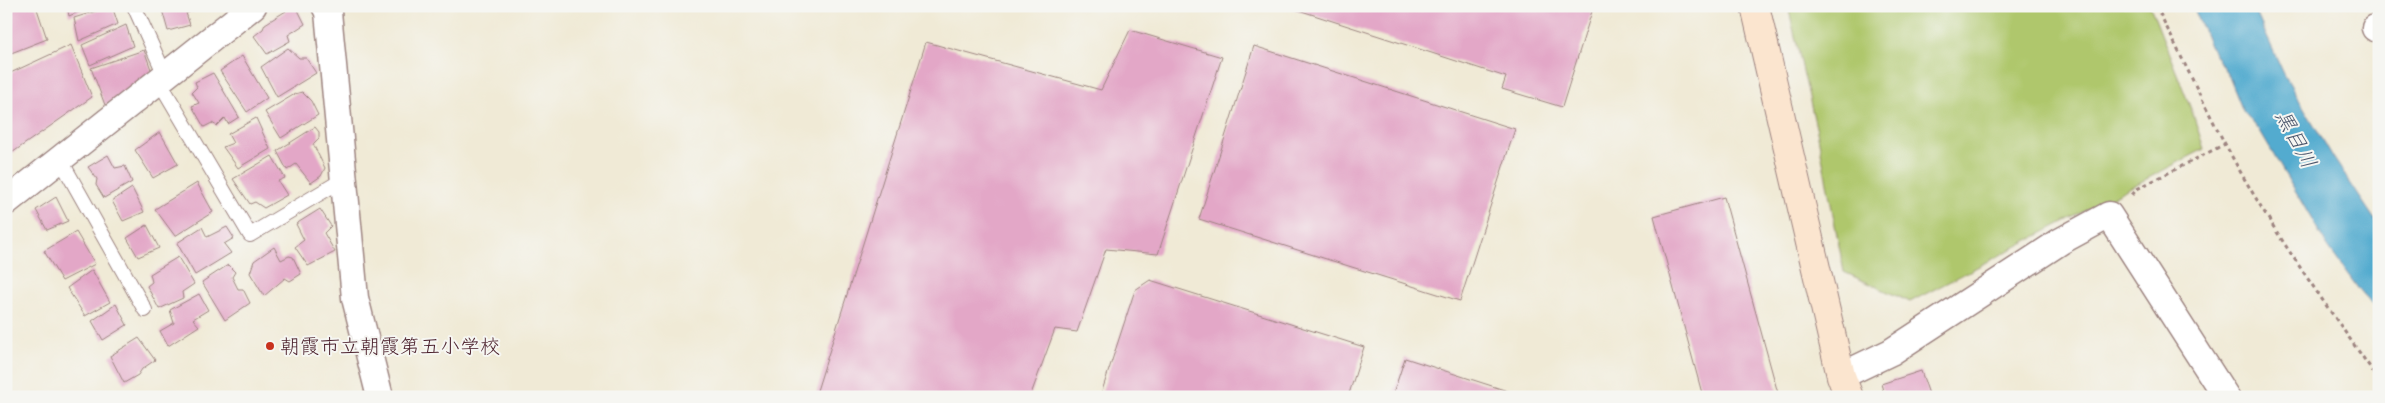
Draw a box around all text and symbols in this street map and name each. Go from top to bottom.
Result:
water label: 黒目川 [2270,105,2322,173]
place label: 朝霞市立朝霞第五小学校 [280,334,500,359]
marker: 朝霞市立朝霞第五小学校 [264,340,276,352]

